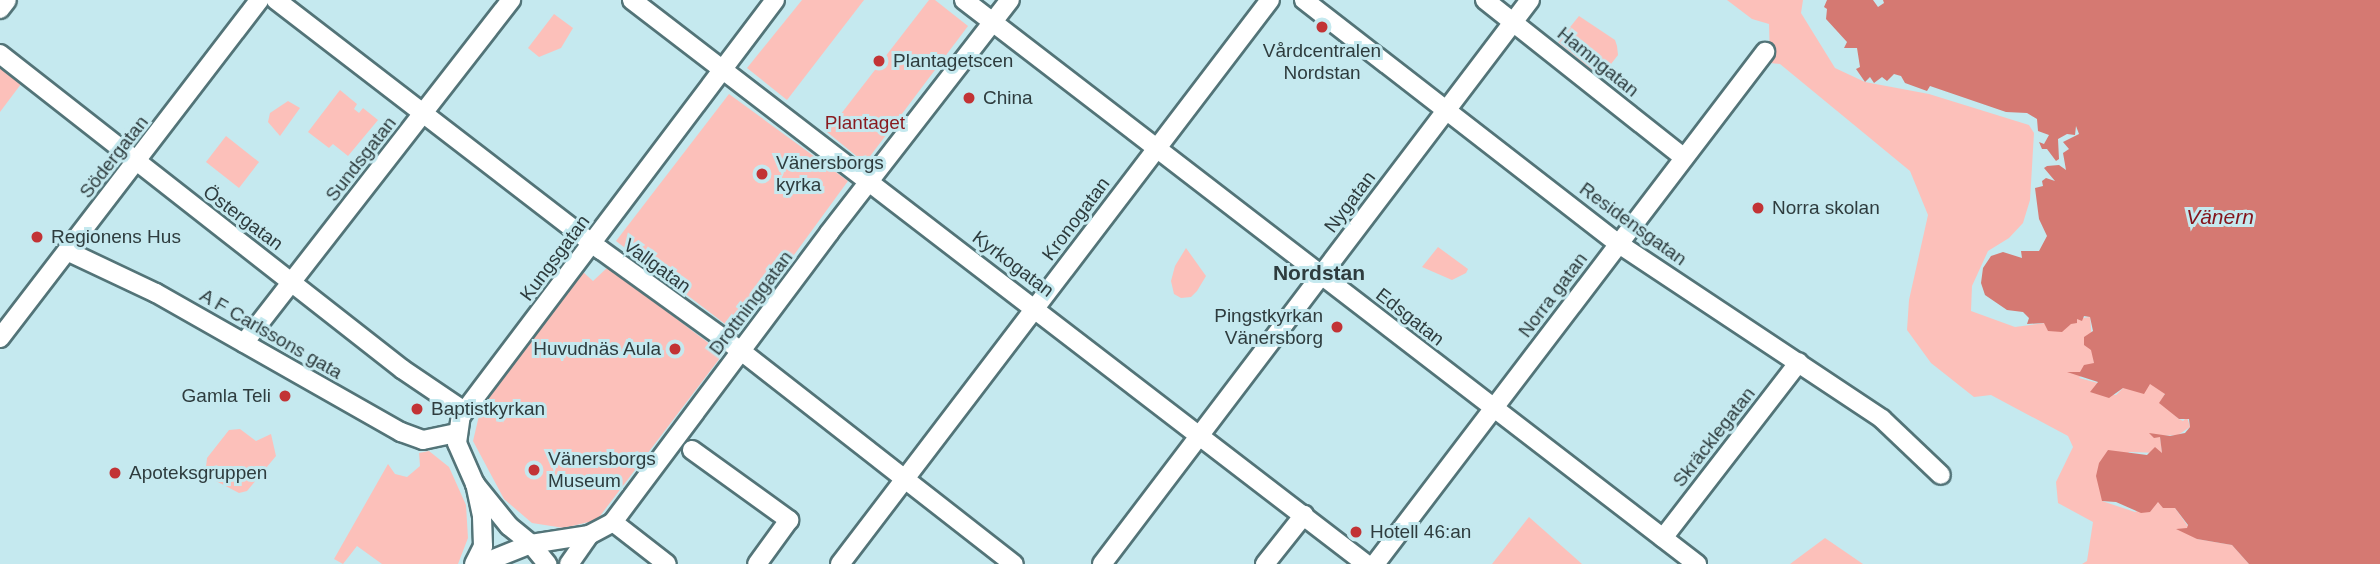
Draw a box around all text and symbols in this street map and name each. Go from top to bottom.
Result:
marker: Vårdcentralen Nordstan [1312,17,1332,37]
street label: Hamngatan [1553,22,1643,102]
place label: Vårdcentralen Nordstan [1263,40,1381,84]
place label: Plantagetscen [893,50,1013,72]
marker: Plantagetscen [871,53,887,69]
place label: China [983,87,1033,109]
marker: China [961,90,977,106]
street label: Södergatan [75,111,153,203]
street label: Sundsgatan [321,112,401,206]
park label: Plantaget [825,112,905,134]
place label: Vänersborgs kyrka [776,152,884,196]
marker: Vänersborgs kyrka [754,166,770,182]
street label: Nygatan [1320,167,1380,237]
street label: Kronogatan [1037,173,1115,265]
street label: Residensgatan [1575,178,1691,270]
street label: Östergatan [199,181,287,255]
place label: Norra skolan [1772,197,1880,219]
marker: Norra skolan [1750,200,1766,216]
water label: Vänern [2186,204,2254,230]
street label: Kungsgatan [515,211,595,305]
place label: Regionens Hus [51,226,181,248]
street label: Kyrkogatan [968,226,1058,302]
marker: Regionens Hus [29,229,45,245]
street label: Vallgatan [619,234,695,298]
street label: Drottninggatan [704,246,798,360]
street label: Norra gatan [1514,248,1592,342]
district label: Nordstan [1273,260,1365,286]
street label: Edsgatan [1371,283,1449,351]
street label: A F Carlssons gata [195,284,347,384]
place label: Pingstkyrkan Vänersborg [1214,305,1323,349]
marker: Pingstkyrkan Vänersborg [1329,319,1345,335]
place label: Huvudnäs Aula [532,338,661,360]
marker: Huvudnäs Aula [667,341,683,357]
street label: Skräcklegatan [1668,383,1760,491]
place label: Gamla Teli [181,385,271,407]
marker: Gamla Teli [277,388,293,404]
place label: Baptistkyrkan [431,398,545,420]
marker: Baptistkyrkan [409,401,425,417]
place label: Vänersborgs Museum [548,448,656,492]
place label: Apoteksgruppen [129,462,267,484]
marker: Vänersborgs Museum [526,462,542,478]
marker: Apoteksgruppen [107,465,123,481]
place label: Hotell 46:an [1370,521,1471,543]
marker: Hotell 46:an [1348,524,1364,540]

